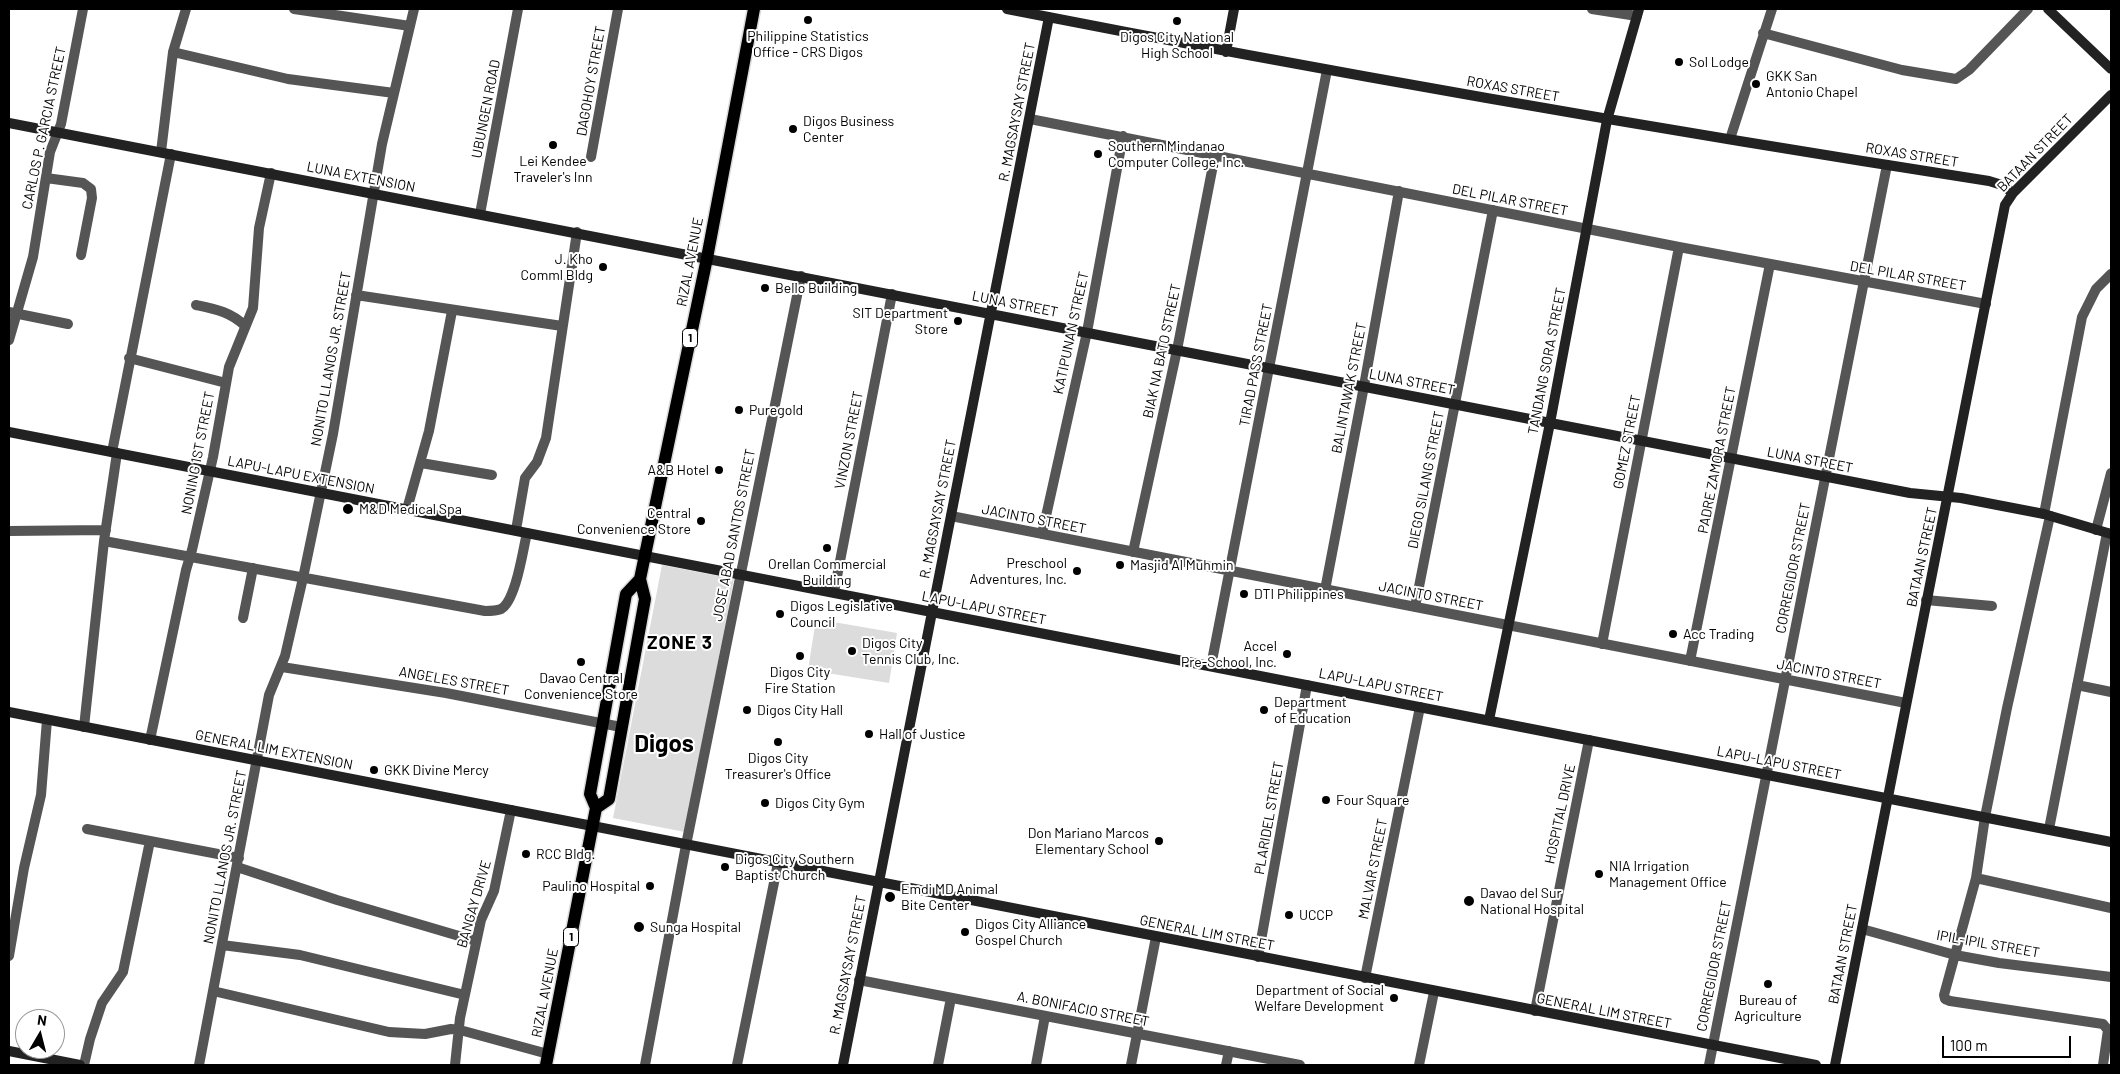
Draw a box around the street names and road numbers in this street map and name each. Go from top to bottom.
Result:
street label: DAGOHOY STREET [573,25,609,137]
street label: R. MAGSAYSAY STREET [995,41,1039,183]
street label: CARLOS P. GARCIA STREET [19,45,69,211]
street label: UBUNGEN ROAD [468,58,504,160]
street label: ROXAS STREET [1465,73,1561,105]
street label: BATAAN STREET [1994,111,2076,195]
street label: ROXAS STREET [1864,139,1960,171]
street label: LUNA EXTENSION [305,158,417,196]
street label: DEL PILAR STREET [1451,181,1569,219]
street label: RIZAL AVENUE [673,216,707,308]
street label: DEL PILAR STREET [1849,258,1967,294]
street label: NONITO LLANOS JR. STREET [307,270,355,448]
street label: KATIPUNAN STREET [1050,270,1092,396]
street label: BIAK NA BATO STREET [1140,282,1184,420]
street label: TANDANG SORA STREET [1525,286,1569,436]
street label: LUNA STREET [971,287,1059,321]
street label: TIRAD PASS STREET [1236,302,1276,428]
street label: BALINTAWAK STREET [1328,321,1370,455]
road number: 1 [682,328,698,348]
street label: LUNA STREET [1368,365,1456,399]
street label: PADRE ZAMORA STREET [1694,385,1740,535]
street label: NONING 1ST STREET [178,390,218,516]
street label: VINZON STREET [831,390,867,490]
street label: GOMEZ STREET [1610,393,1644,491]
street label: DIEGO SILANG STREET [1404,410,1448,550]
street label: R. MAGSAYSAY STREET [916,438,960,580]
street label: LUNA STREET [1766,443,1854,477]
street label: JOSE ABAD SANTOS STREET [709,447,759,623]
street label: LAPU-LAPU EXTENSION [226,452,376,498]
street label: JACINTO STREET [980,501,1088,537]
street label: CORREGIDOR STREET [1772,501,1814,635]
street label: BATAAN STREET [1903,505,1941,609]
street label: JACINTO STREET [1377,578,1485,614]
street label: LAPU-LAPU STREET [920,588,1048,628]
street label: JACINTO STREET [1775,656,1883,692]
street label: ANGELES STREET [398,663,510,699]
street label: LAPU-LAPU STREET [1317,665,1445,705]
street label: GENERAL LIM EXTENSION [194,726,354,774]
street label: LAPU-LAPU STREET [1715,743,1843,783]
street label: PLARIDEL STREET [1251,760,1287,876]
street label: HOSPITAL DRIVE [1541,762,1579,866]
street label: NONITO LLANOS JR. STREET [200,769,250,945]
street label: MALVAR STREET [1355,817,1391,921]
street label: BANGAY DRIVE [453,858,495,950]
street label: R. MAGSAYSAY STREET [826,894,870,1036]
street label: CORREGIDOR STREET [1693,899,1735,1033]
street label: BATAAN STREET [1825,902,1861,1006]
street label: GENERAL LIM STREET [1138,912,1276,954]
street label: IPIL-IPIL STREET [1935,927,2041,961]
road number: 1 [564,928,578,946]
street label: RIZAL AVENUE [528,947,562,1039]
street label: A. BONIFACIO STREET [1015,988,1151,1030]
street label: GENERAL LIM STREET [1535,990,1673,1032]

